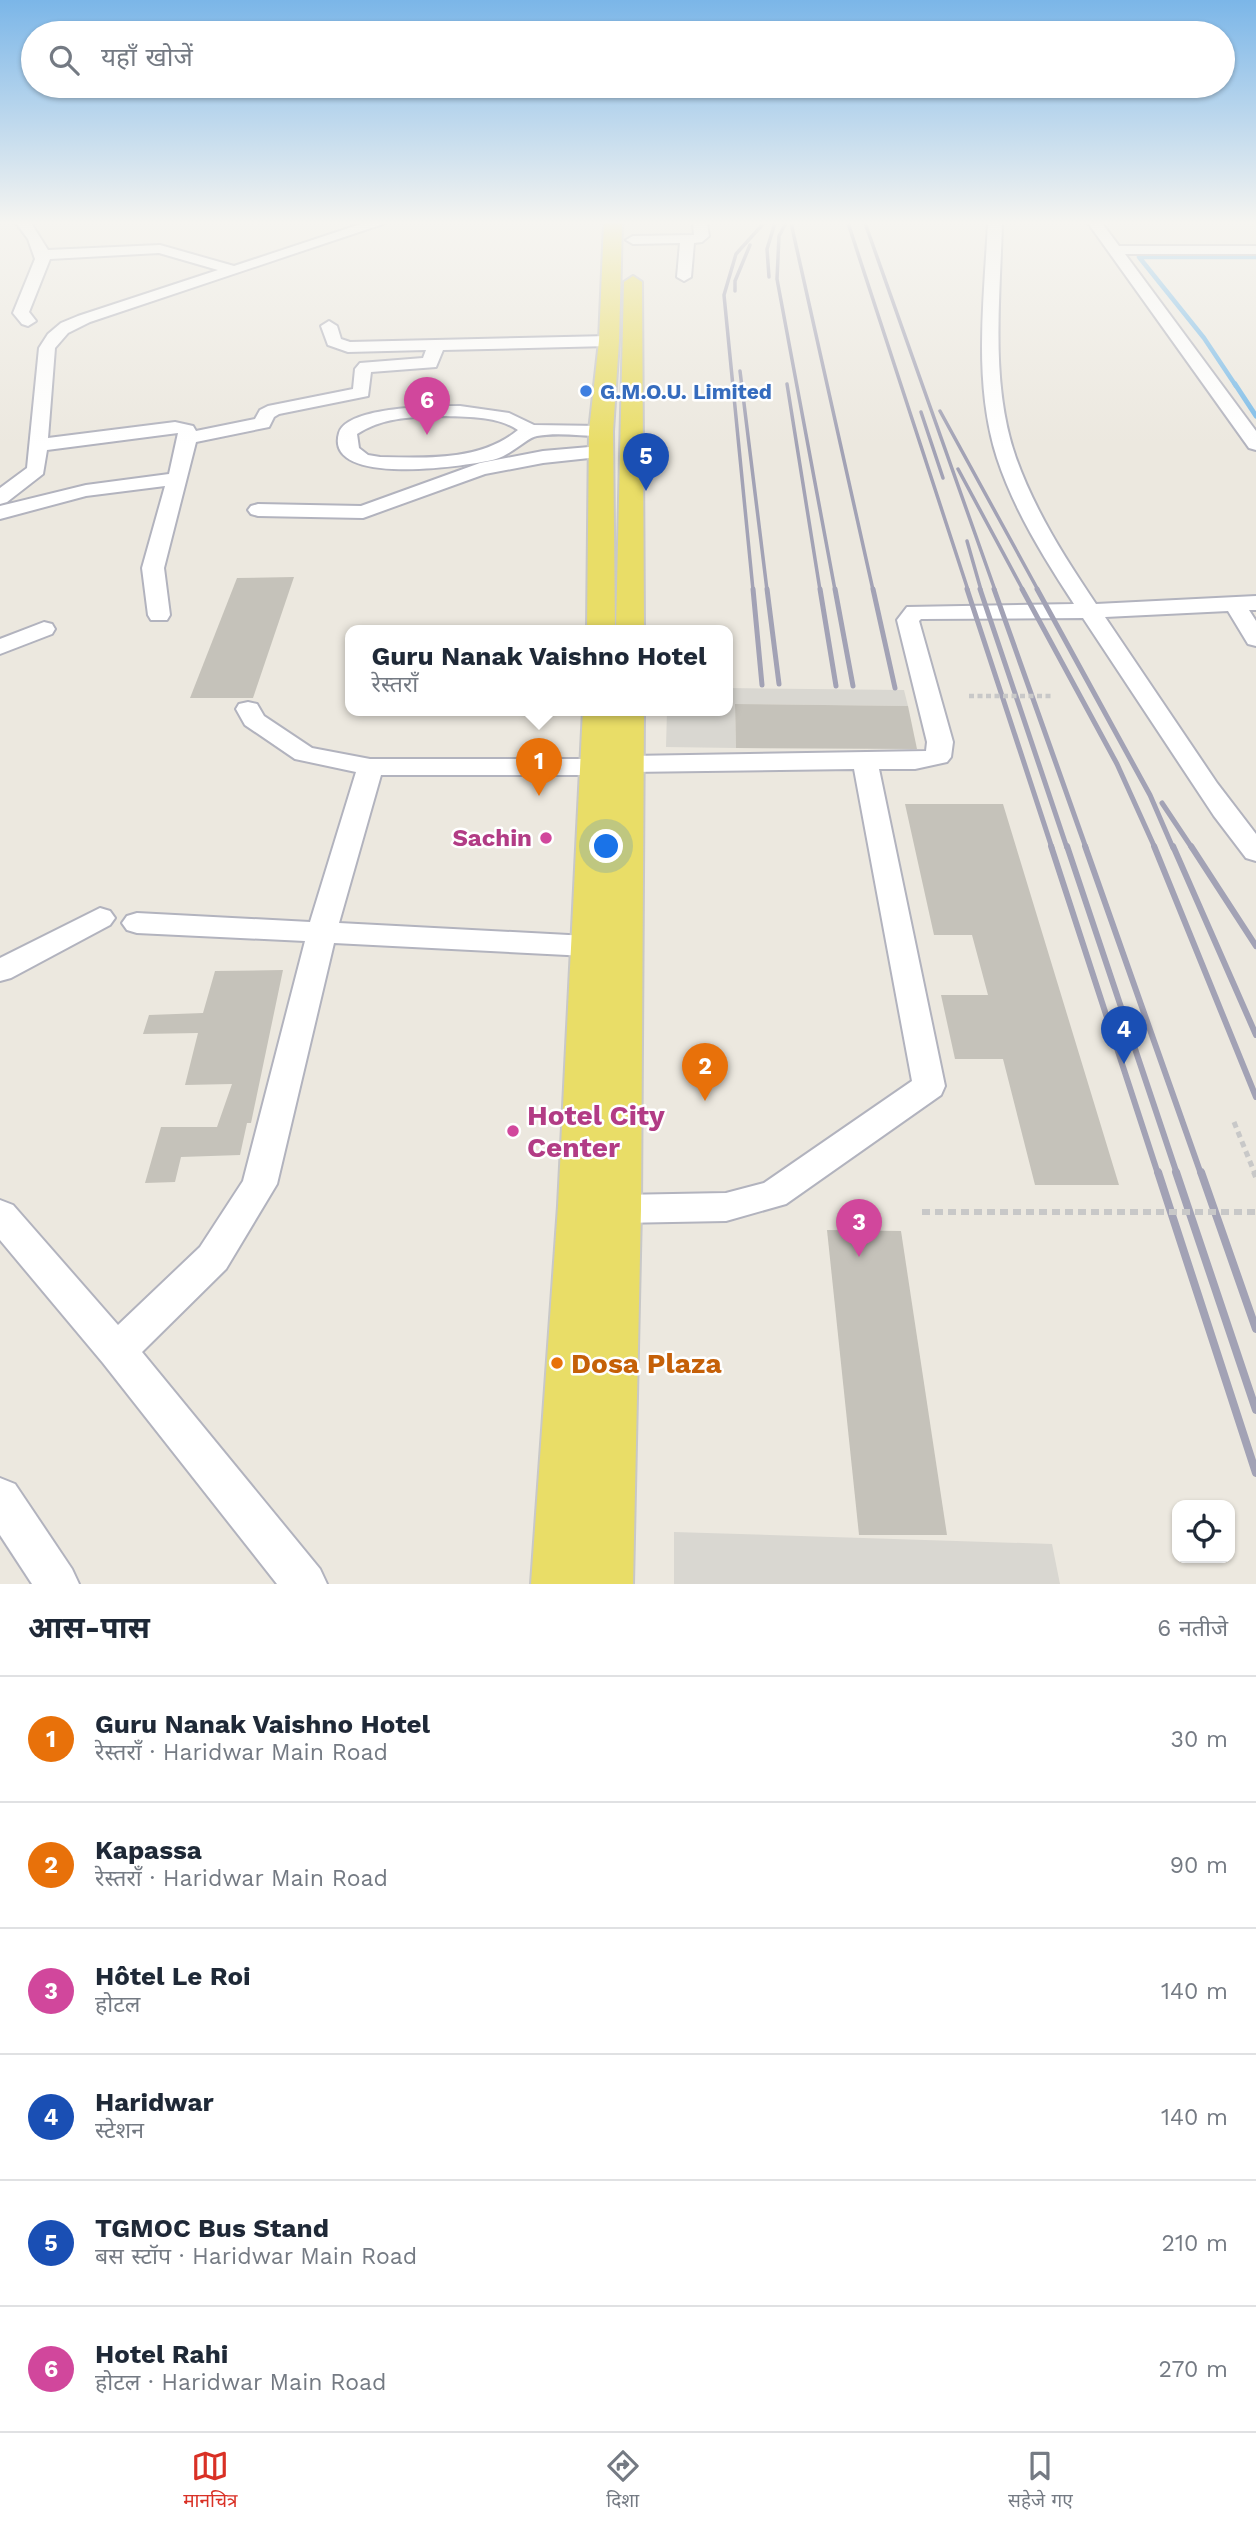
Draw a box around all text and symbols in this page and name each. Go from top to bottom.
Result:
search box [21,21,1235,98]
icon: search [45,41,83,79]
text: यहाँ खोजें [101,42,193,72]
pin: 6 [404,377,450,435]
place label: G.M.O.U. Limited [600,379,772,404]
marker: G.M.O.U. Limited [578,383,594,399]
pin: 5 [623,433,669,491]
popup [345,625,733,716]
text: Guru Nanak Vaishno Hotel [371,641,707,671]
text: रेस्तराँ [371,671,418,698]
pin: 1 [516,738,562,796]
place label: Sachin [452,824,532,852]
your location [589,829,623,863]
marker: Sachin [538,830,554,846]
pin: 4 [1101,1006,1147,1064]
pin: 2 [682,1043,728,1101]
place label: Hotel City Center [527,1099,665,1164]
marker: Hotel City Center [505,1123,521,1139]
pin: 3 [836,1199,882,1257]
place label: Dosa Plaza [571,1347,723,1380]
marker: Dosa Plaza [549,1355,565,1371]
map controls [1172,1500,1235,1563]
button: locate [1172,1500,1235,1563]
text: आस-पास [28,1610,150,1645]
text: 6 नतीजे [1157,1615,1228,1642]
text: Guru Nanak Vaishno Hotel [95,1709,430,1739]
text: 1 [46,1726,56,1753]
text: 30 m [1171,1726,1228,1753]
text: रेस्तराँ · Haridwar Main Road [95,1739,388,1766]
text: Kapassa [95,1835,202,1865]
text: 2 [44,1852,58,1879]
text: 90 m [1170,1852,1228,1879]
text: रेस्तराँ · Haridwar Main Road [95,1865,388,1892]
text: Hôtel Le Roi [95,1961,251,1991]
text: 3 [44,1978,58,2005]
text: 140 m [1161,1978,1228,2005]
text: होटल [95,1991,140,2018]
text: Haridwar [95,2087,214,2117]
text: 4 [44,2104,58,2131]
text: 140 m [1161,2104,1228,2131]
text: स्टेशन [95,2117,144,2144]
text: TGMOC Bus Stand [95,2213,329,2243]
text: 5 [44,2230,58,2257]
text: 210 m [1162,2230,1228,2257]
text: बस स्टॉप · Haridwar Main Road [95,2243,417,2270]
text: Hotel Rahi [95,2339,228,2369]
text: 6 [44,2356,58,2383]
text: 270 m [1159,2356,1228,2383]
text: होटल · Haridwar Main Road [95,2369,386,2396]
tab: मानचित्र [183,2447,237,2515]
tab: दिशा [604,2447,642,2515]
tab: सहेजे गए [1008,2447,1073,2515]

